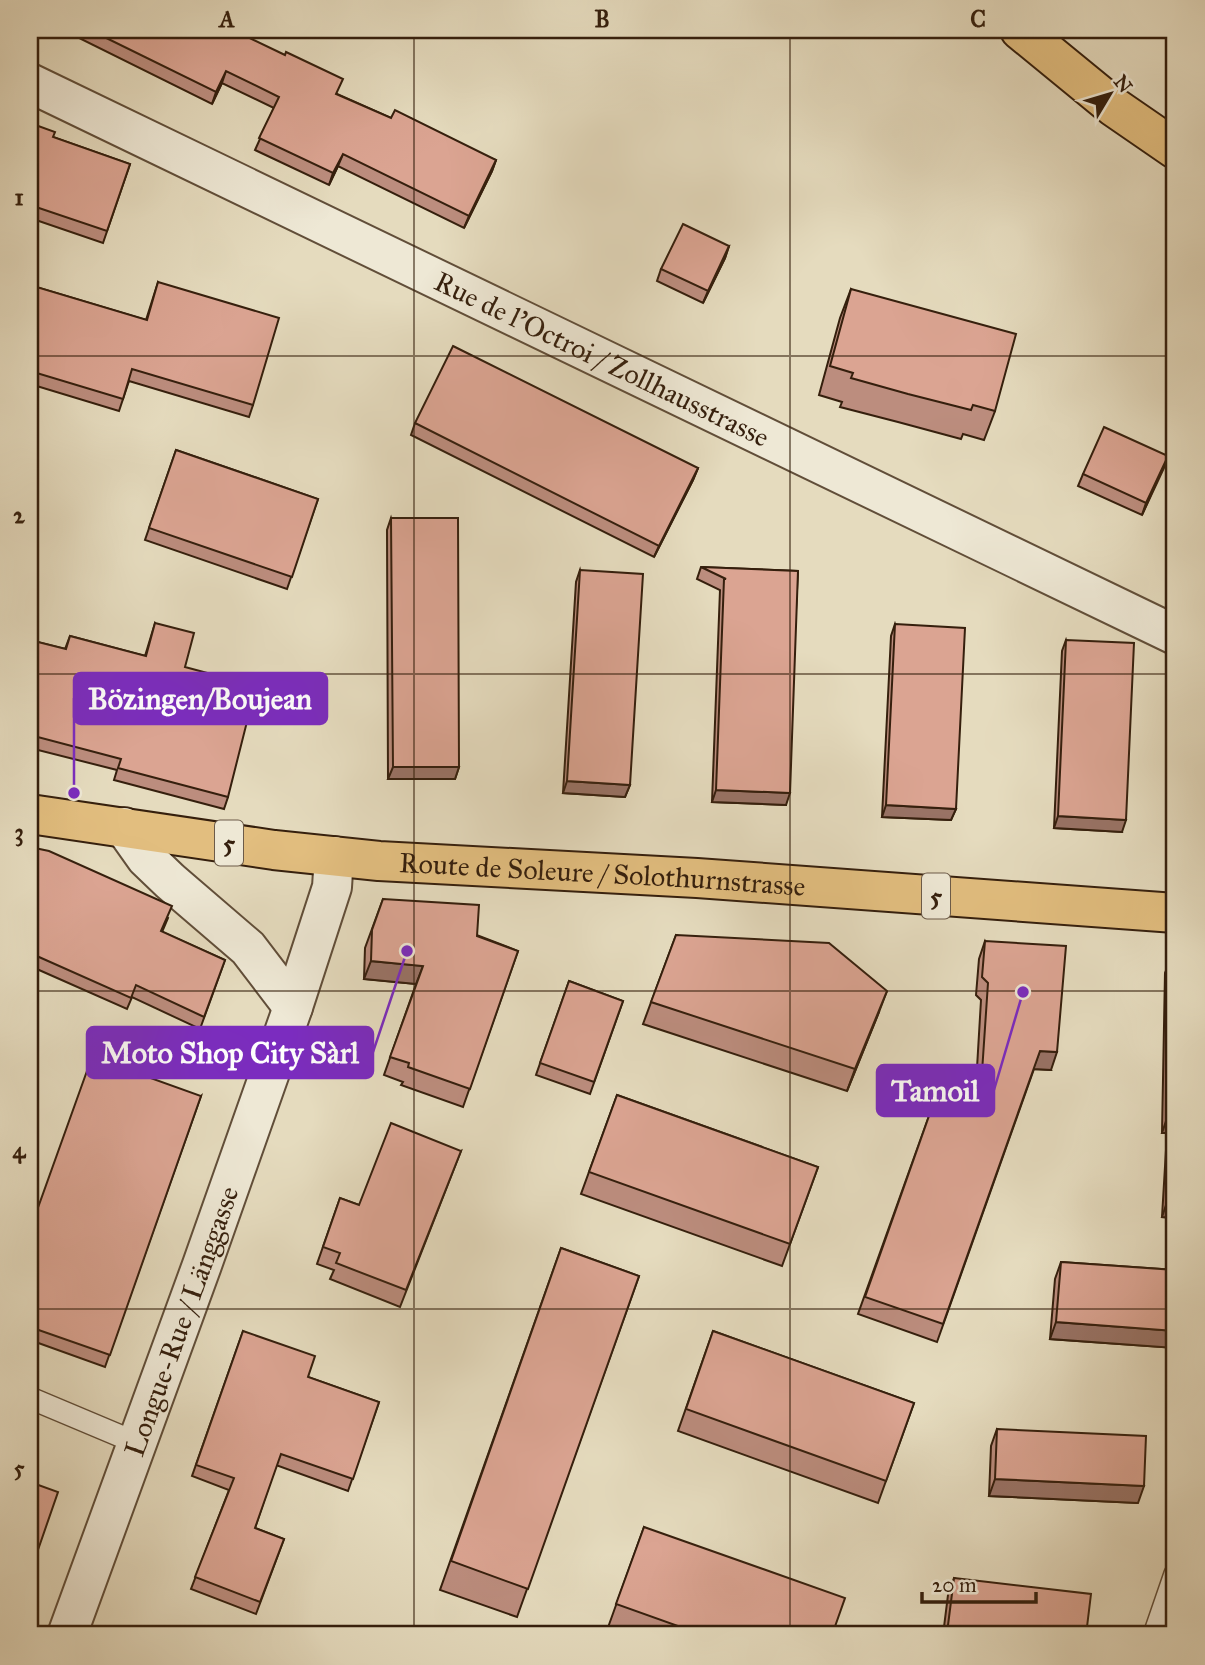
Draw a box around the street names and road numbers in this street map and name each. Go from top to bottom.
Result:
street label: Rue de l'Octroi / Zollhausstrasse [429,263,775,454]
road number: 5 [215,820,243,866]
street label: Route de Soleure / Solothurnstrasse [398,845,807,903]
road number: 5 [922,874,950,918]
street label: Longue-Rue / Länggasse [116,1181,246,1461]

